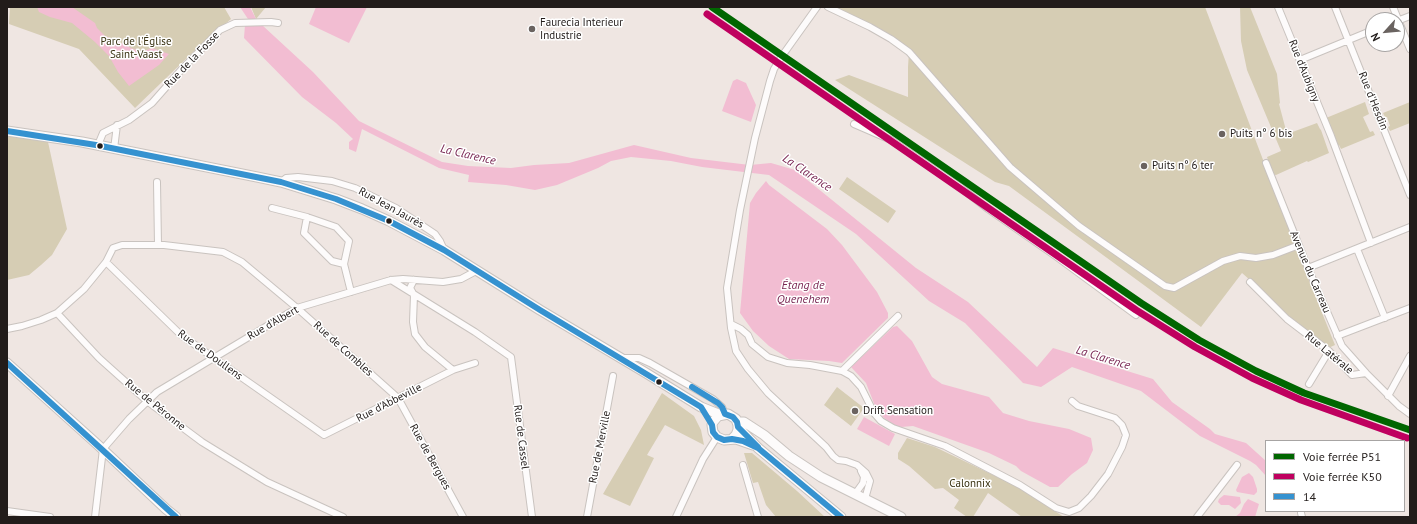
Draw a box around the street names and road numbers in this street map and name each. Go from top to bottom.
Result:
street label: Rue de la Fosse [162,29,222,91]
street label: Rue d'Aubigny [1285,38,1323,104]
street label: Rue d'Hesdin [1355,70,1391,132]
street label: Rue Jean Jaurès [356,185,426,231]
street label: Avenue du Carreau [1287,229,1333,315]
street label: Rue d'Albert [245,303,301,343]
street label: Rue de Combles [311,319,375,379]
street label: Rue de Doullens [175,327,245,383]
street label: Rue Latérale [1302,329,1356,377]
street label: Rue de Péronne [122,377,188,433]
street label: Rue d'Abbeville [354,381,424,425]
street label: Rue de Cassel [510,404,532,470]
street label: Rue de Merville [586,410,614,484]
street label: Rue de Bergues [406,422,454,492]

